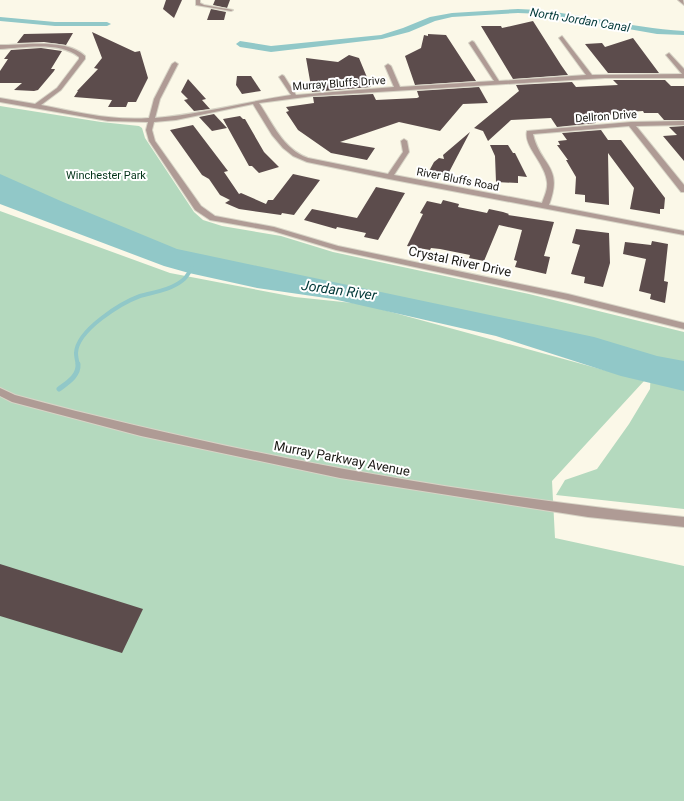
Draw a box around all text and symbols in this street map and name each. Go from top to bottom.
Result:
water label: North Jordan Canal [529,5,631,35]
street label: Murray Bluffs Drive [292,74,386,93]
street label: Dellron Drive [575,108,637,125]
street label: River Bluffs Road [415,165,500,194]
park label: Winchester Park [66,169,146,182]
street label: Crystal River Drive [407,243,513,280]
water label: Jordan River [300,277,378,303]
street label: Murray Parkway Avenue [273,438,411,479]

